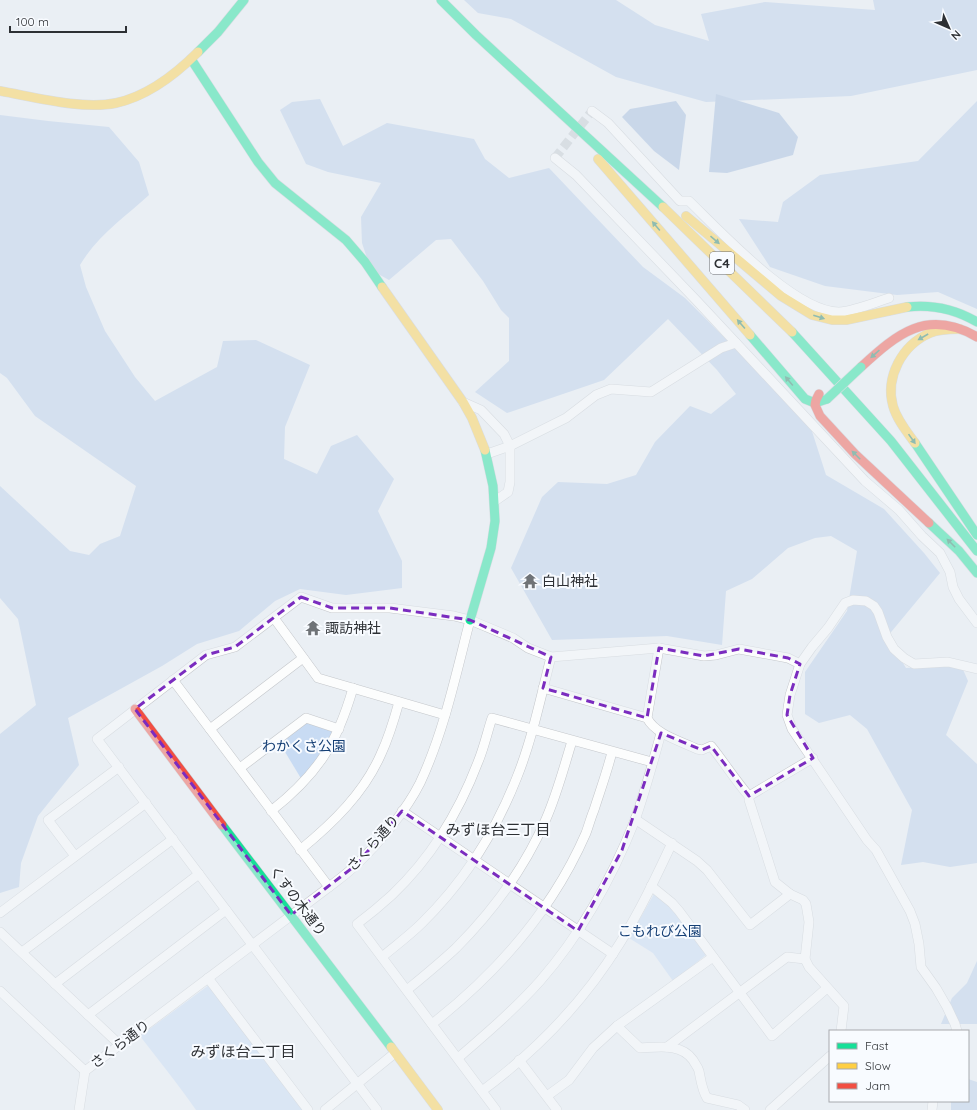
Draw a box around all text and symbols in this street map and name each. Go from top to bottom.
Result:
scale bar [10,8,126,34]
north arrow [929,8,969,48]
text: 100 m [16,14,49,29]
text: N [948,27,964,43]
one-way arrow [651,220,660,231]
one-way arrow [710,235,721,244]
road number: C4 [710,252,734,274]
one-way arrow [813,314,825,320]
one-way arrow [736,319,745,329]
one-way arrow [917,333,929,340]
one-way arrow [870,349,880,359]
one-way arrow [784,375,793,386]
one-way arrow [908,434,916,445]
one-way arrow [851,450,861,460]
one-way arrow [946,539,956,548]
temple icon: 白山神社 [521,572,539,590]
place label: 白山神社 [542,572,598,590]
temple icon: 諏訪神社 [304,619,322,637]
place label: 諏訪神社 [325,619,381,637]
park label: わかくさ公園 [262,737,346,755]
street label: さくら通り [343,811,403,875]
district label: みずほ台三丁目 [445,820,551,839]
street label: くすの木通り [266,862,330,940]
park label: こもれび公園 [618,922,702,940]
street label: さくら通り [87,1016,153,1072]
legend [829,1030,969,1102]
text: Fast [865,1038,889,1053]
district label: みずほ台二丁目 [190,1042,296,1061]
text: Slow [865,1058,891,1073]
text: Jam [865,1078,890,1093]

